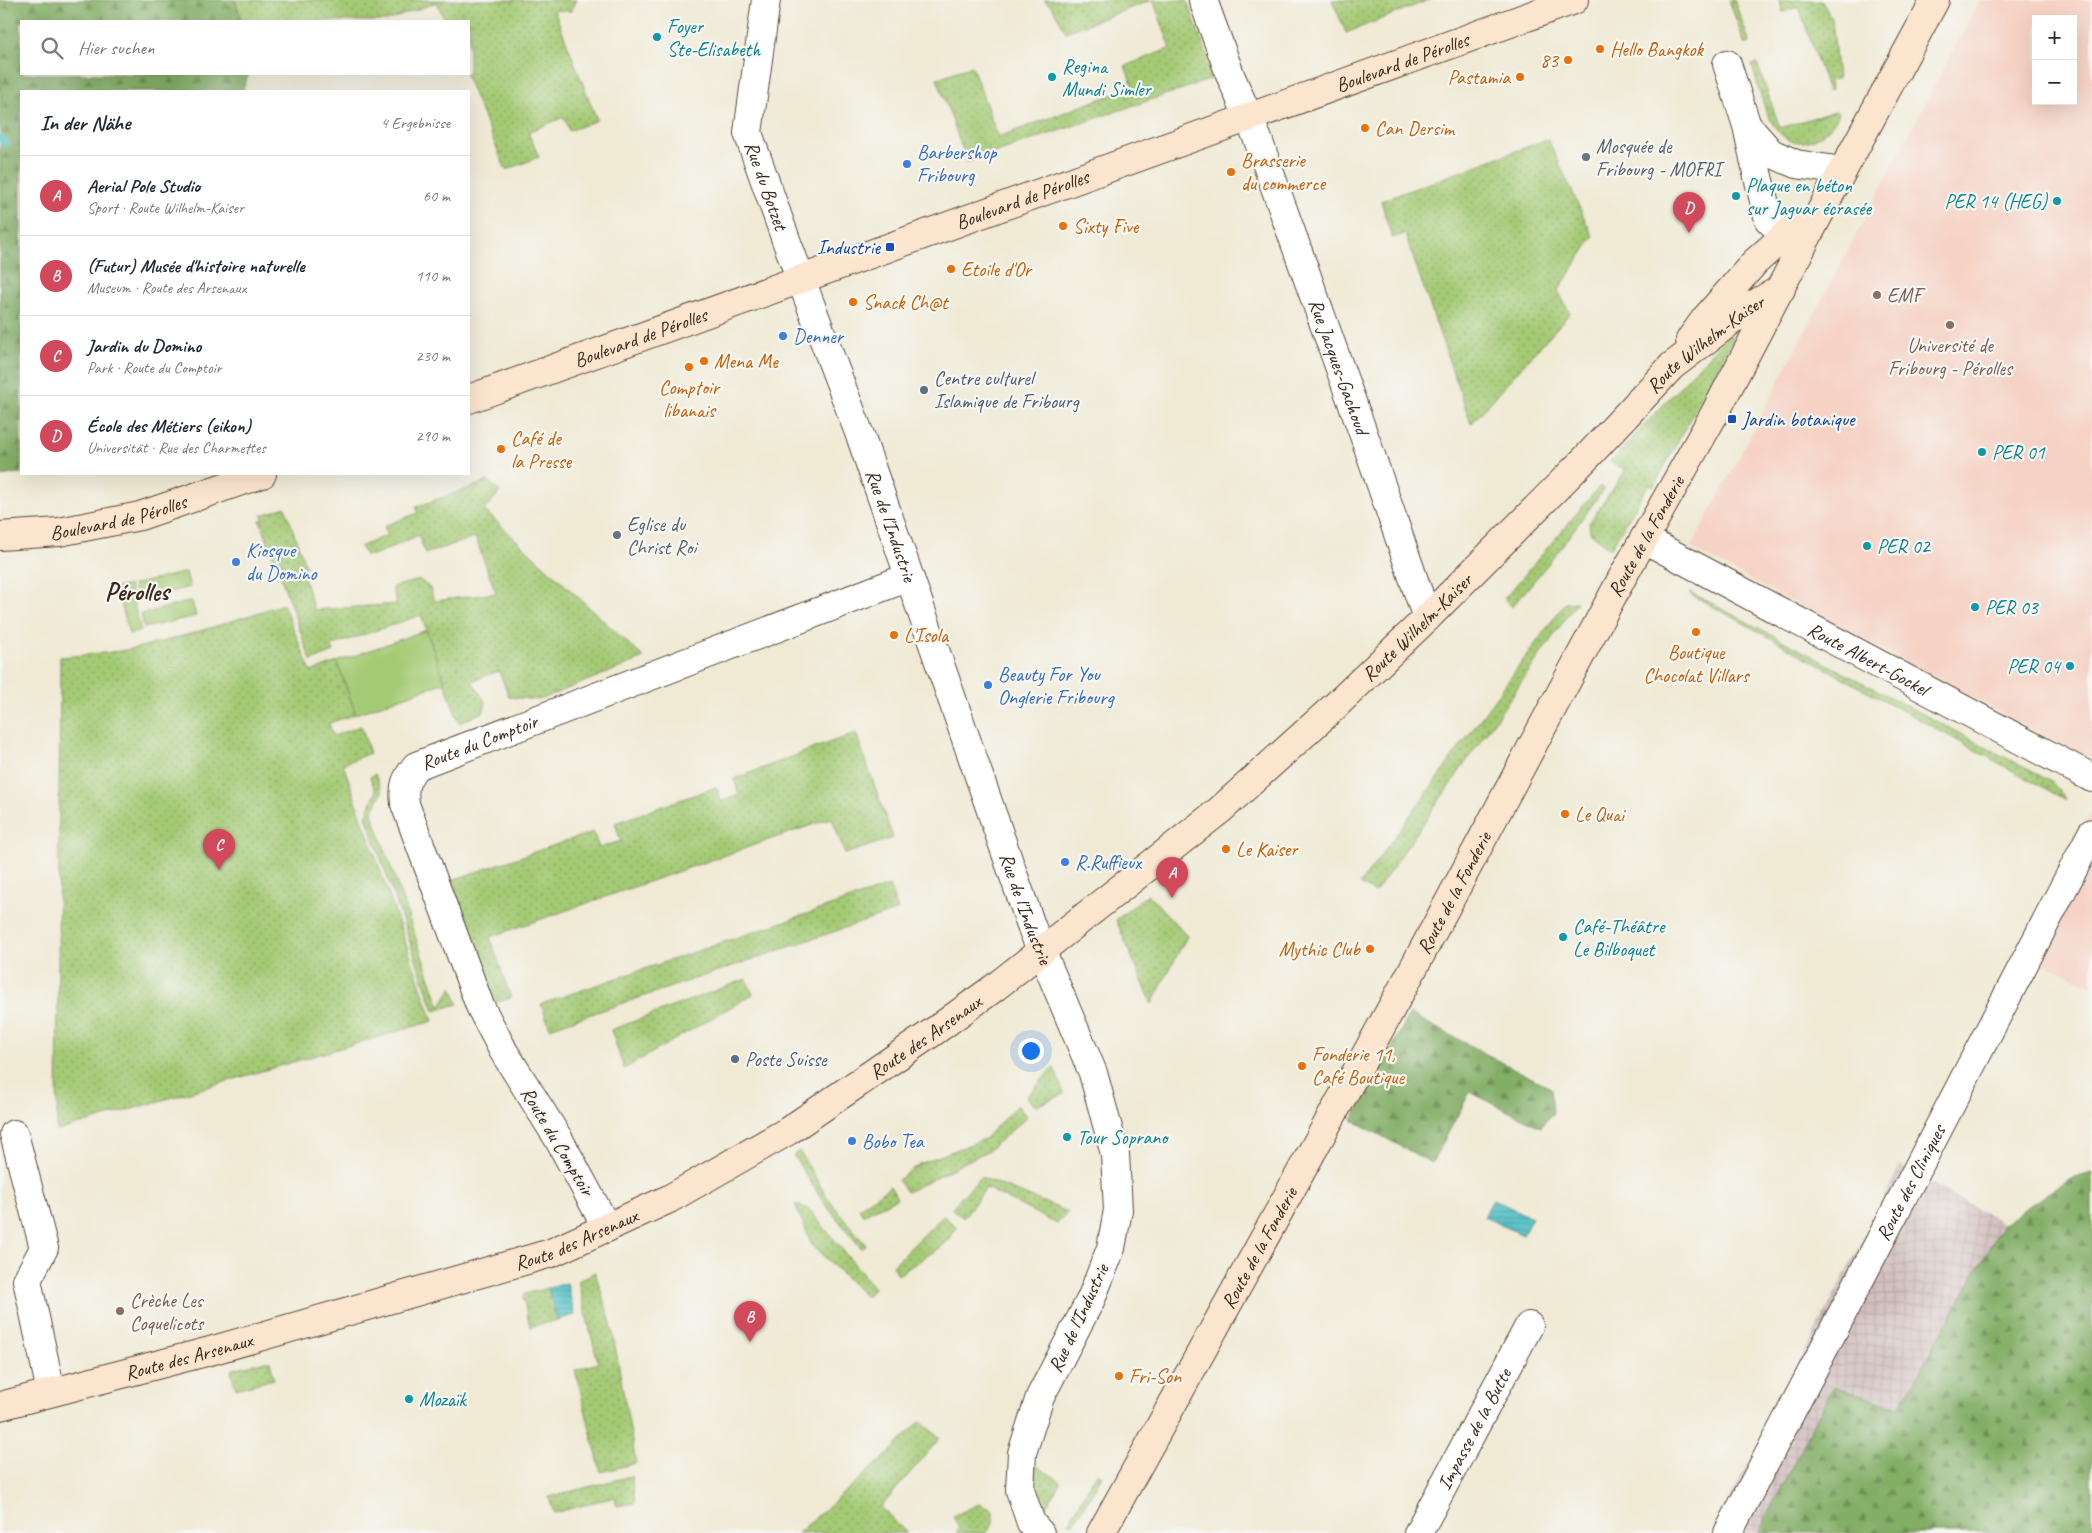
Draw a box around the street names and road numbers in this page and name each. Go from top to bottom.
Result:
street label: Boulevard de Pérolles [1332,26,1474,98]
street label: Rue du Botzet [739,138,794,236]
street label: Boulevard de Pérolles [952,164,1094,235]
street label: Route Wilhelm-Kaiser [1641,288,1770,398]
street label: Rue Jacques-Gachoud [1303,295,1376,441]
street label: Boulevard de Pérolles [571,301,712,373]
street label: Rue de l'Industrie [860,466,923,586]
street label: Route de la Fonderie [1602,470,1691,601]
street label: Boulevard de Pérolles [49,488,192,546]
street label: Route Wilhelm-Kaiser [1357,567,1479,687]
street label: Route Albert-Gockel [1803,617,1936,703]
street label: Route du Comptoir [417,708,543,776]
street label: Route de la Fonderie [1411,826,1498,958]
street label: Rue de l'Industrie [994,850,1058,969]
street label: Route des Arsenaux [864,988,988,1085]
street label: Route du Comptoir [515,1082,601,1202]
street label: Route des Cliniques [1870,1119,1952,1245]
street label: Route de la Fonderie [1216,1182,1304,1313]
street label: Route des Arsenaux [512,1202,644,1276]
street label: Rue de l'Industrie [1042,1259,1115,1376]
street label: Route des Arsenaux [122,1327,257,1386]
street label: Impasse de la Butte [1431,1363,1518,1494]

